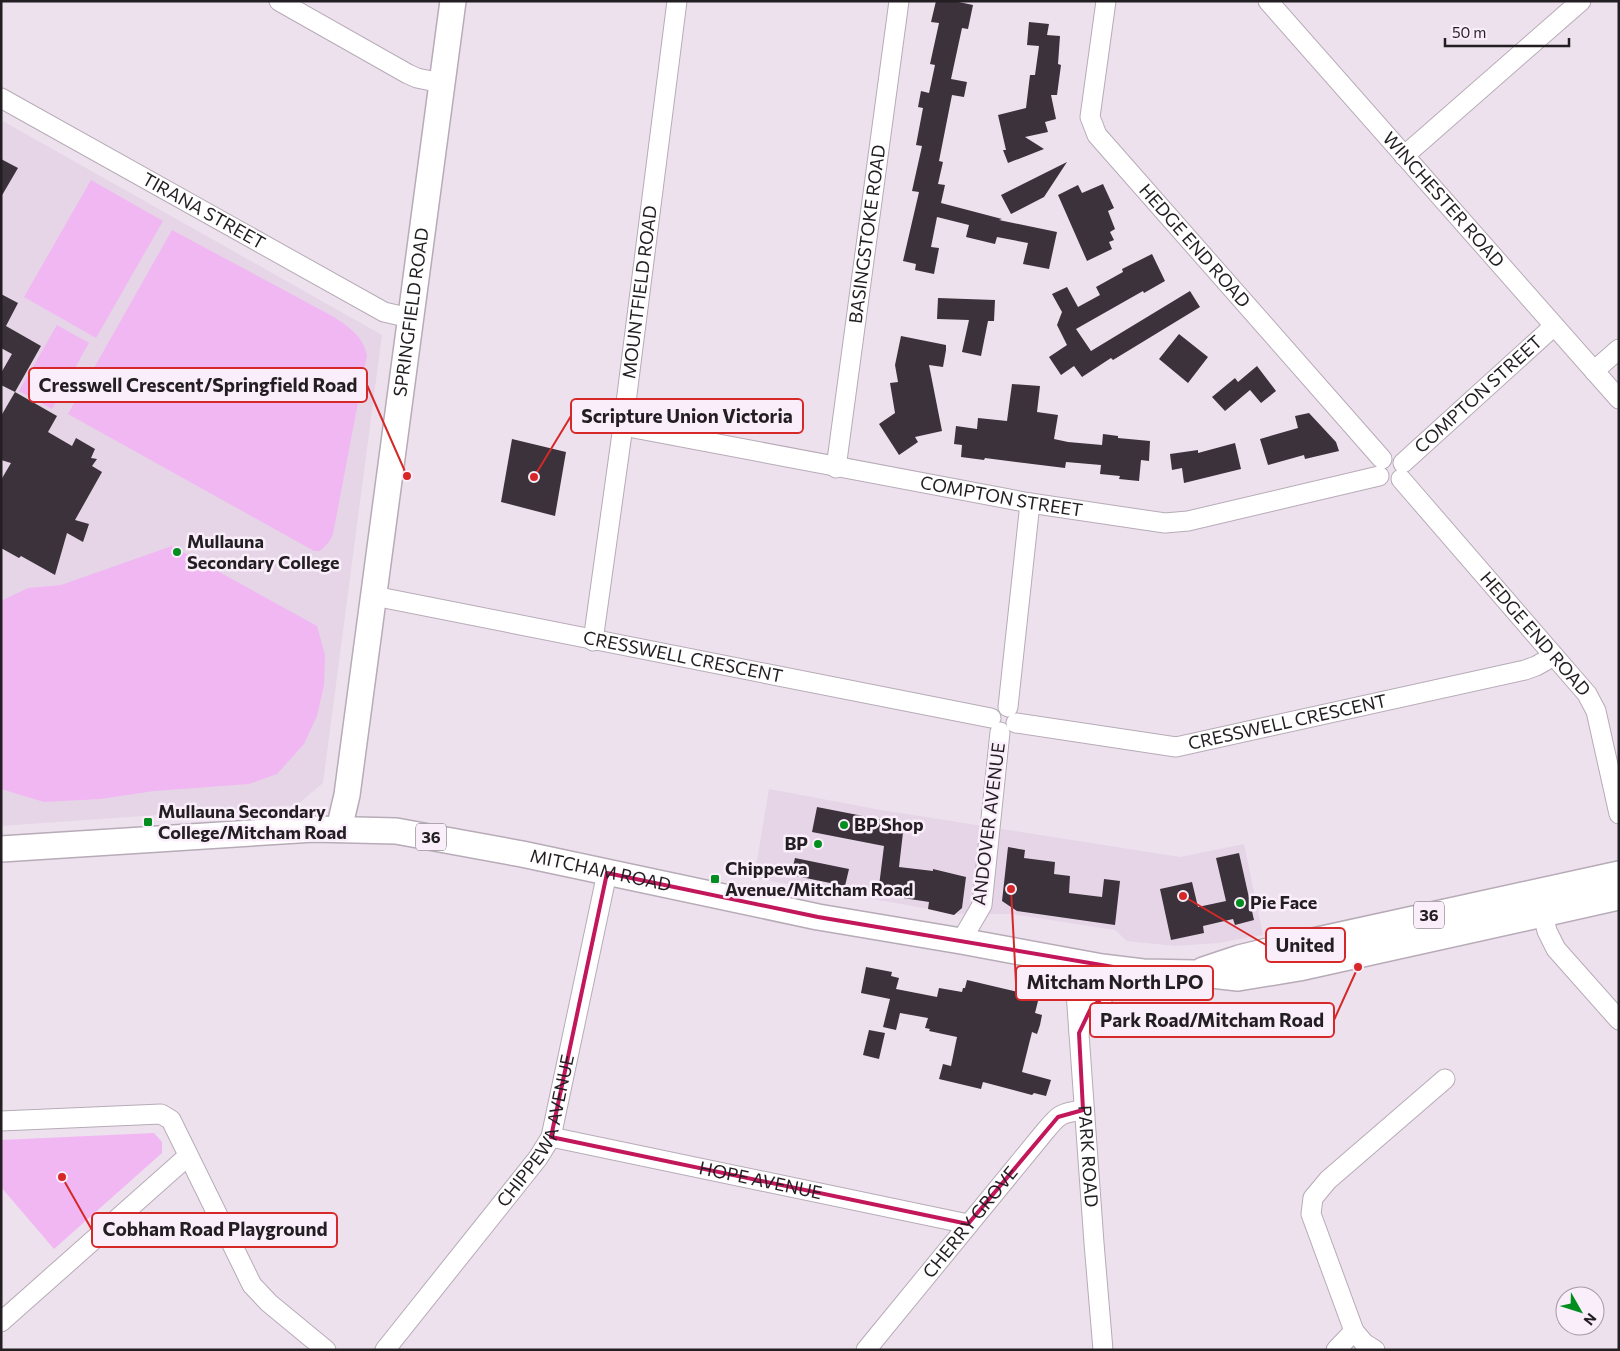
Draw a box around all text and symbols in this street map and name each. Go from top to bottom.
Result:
scale bar [1445,15,1569,47]
text: 50 m [1452,23,1486,41]
street label: WINCHESTER ROAD [1378,127,1510,271]
street label: BASINGSTOKE ROAD [844,143,890,325]
street label: TIRANA STREET [139,167,269,253]
street label: HEDGE END ROAD [1135,179,1255,312]
street label: MOUNTFIELD ROAD [617,204,661,380]
street label: SPRINGFIELD ROAD [388,226,433,398]
street label: COMPTON STREET [1409,330,1546,457]
callout: Cresswell Crescent/Springfield Road [29,368,367,402]
text: Cresswell Crescent/Springfield Road [39,373,357,396]
callout: Scripture Union Victoria [571,399,803,433]
text: Scripture Union Victoria [581,404,793,427]
street label: COMPTON STREET [918,470,1084,521]
place label: Mullauna Secondary College [187,530,339,573]
marker: Mullauna Secondary College [171,546,183,558]
street label: HEDGE END ROAD [1476,567,1596,700]
street label: CRESSWELL CRESCENT [582,626,785,687]
street label: CRESSWELL CRESCENT [1186,689,1389,754]
street label: ANDOVER AVENUE [967,741,1009,906]
place label: Mullauna Secondary College/Mitcham Road [158,800,347,843]
place label: BP Shop [854,813,924,835]
marker: Mullauna Secondary College/Mitcham Road [142,816,154,828]
marker: BP Shop [838,819,850,831]
road number: 36 [416,824,446,850]
place label: BP [784,832,808,854]
marker: BP [812,838,824,850]
street label: MITCHAM ROAD [528,844,673,895]
place label: Chippewa Avenue/Mitcham Road [725,857,913,900]
marker: Chippewa Avenue/Mitcham Road [709,873,721,885]
place label: Pie Face [1250,891,1317,913]
marker: Pie Face [1234,897,1246,909]
road number: 36 [1414,902,1444,928]
callout: United [1266,928,1345,962]
text: United [1275,933,1335,956]
callout: Mitcham North LPO [1016,966,1213,1000]
text: Mitcham North LPO [1027,970,1203,993]
callout: Park Road/Mitcham Road [1090,1003,1334,1037]
text: Park Road/Mitcham Road [1100,1008,1324,1031]
street label: CHIPPEWA AVENUE [491,1052,578,1211]
street label: PARK ROAD [1074,1105,1103,1208]
street label: HOPE AVENUE [697,1156,824,1203]
street label: CHERRY GROVE [918,1161,1022,1282]
callout: Cobham Road Playground [92,1213,337,1247]
text: Cobham Road Playground [102,1217,328,1240]
north arrow [1555,1286,1605,1336]
text: N [1581,1310,1600,1329]

